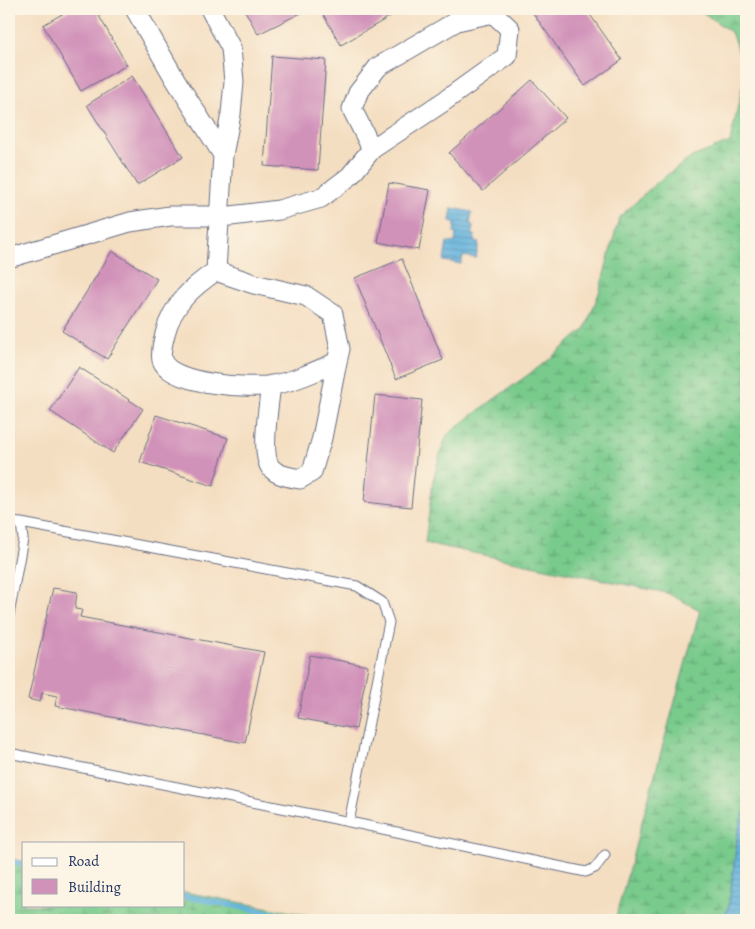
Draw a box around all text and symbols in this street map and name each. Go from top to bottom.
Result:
legend [22,842,185,906]
text: Road [68,851,100,871]
text: Building [68,877,121,897]

